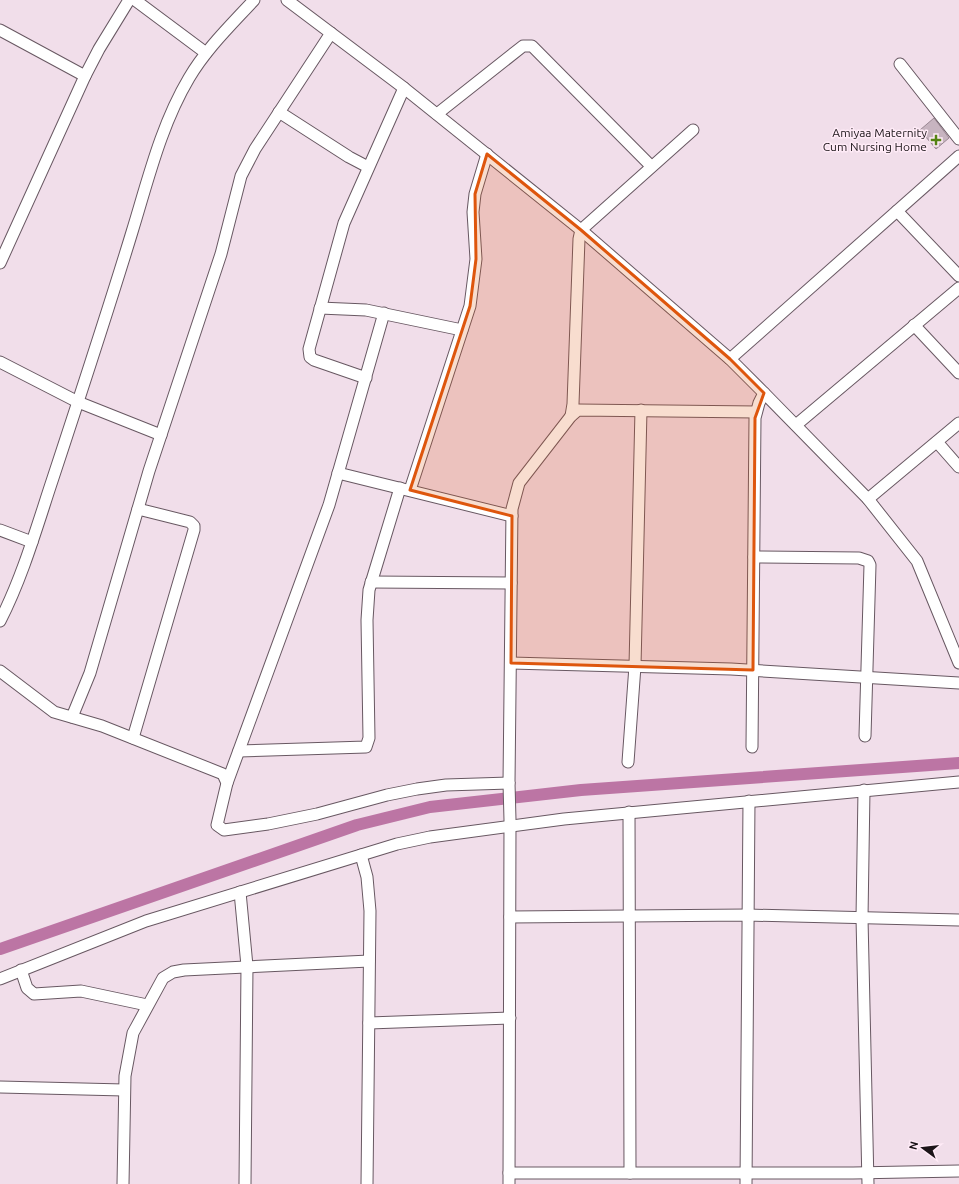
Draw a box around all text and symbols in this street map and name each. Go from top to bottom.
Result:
place label: Amiyaa Maternity Cum Nursing Home [823,126,927,153]
marker: Amiyaa Maternity Cum Nursing Home [930,134,942,146]
north arrow [903,1128,943,1168]
text: N [906,1140,920,1151]

